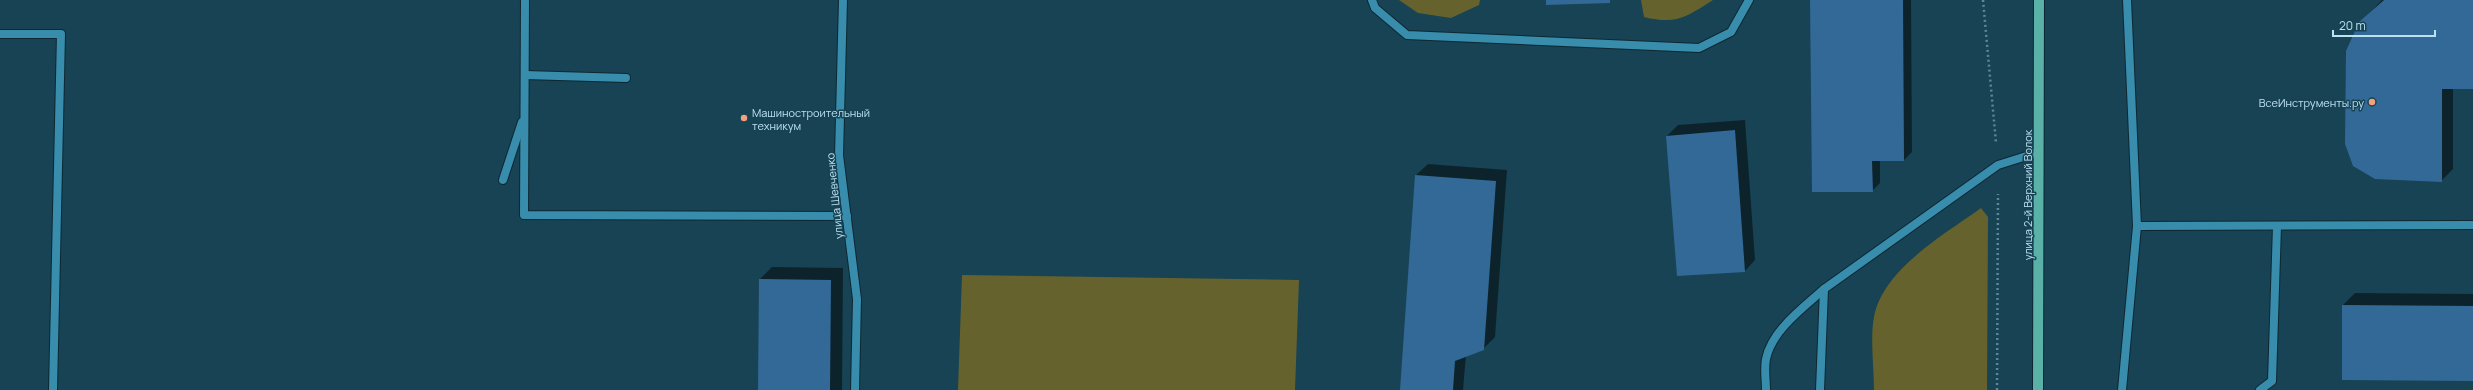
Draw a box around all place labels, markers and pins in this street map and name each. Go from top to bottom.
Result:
place label: ВсеИнструменты.ру [2259,95,2364,110]
marker: ВсеИнструменты.ру [2367,97,2377,107]
place label: Машиностроительный техникум [752,105,870,133]
marker: Машиностроительный техникум [739,113,749,123]

